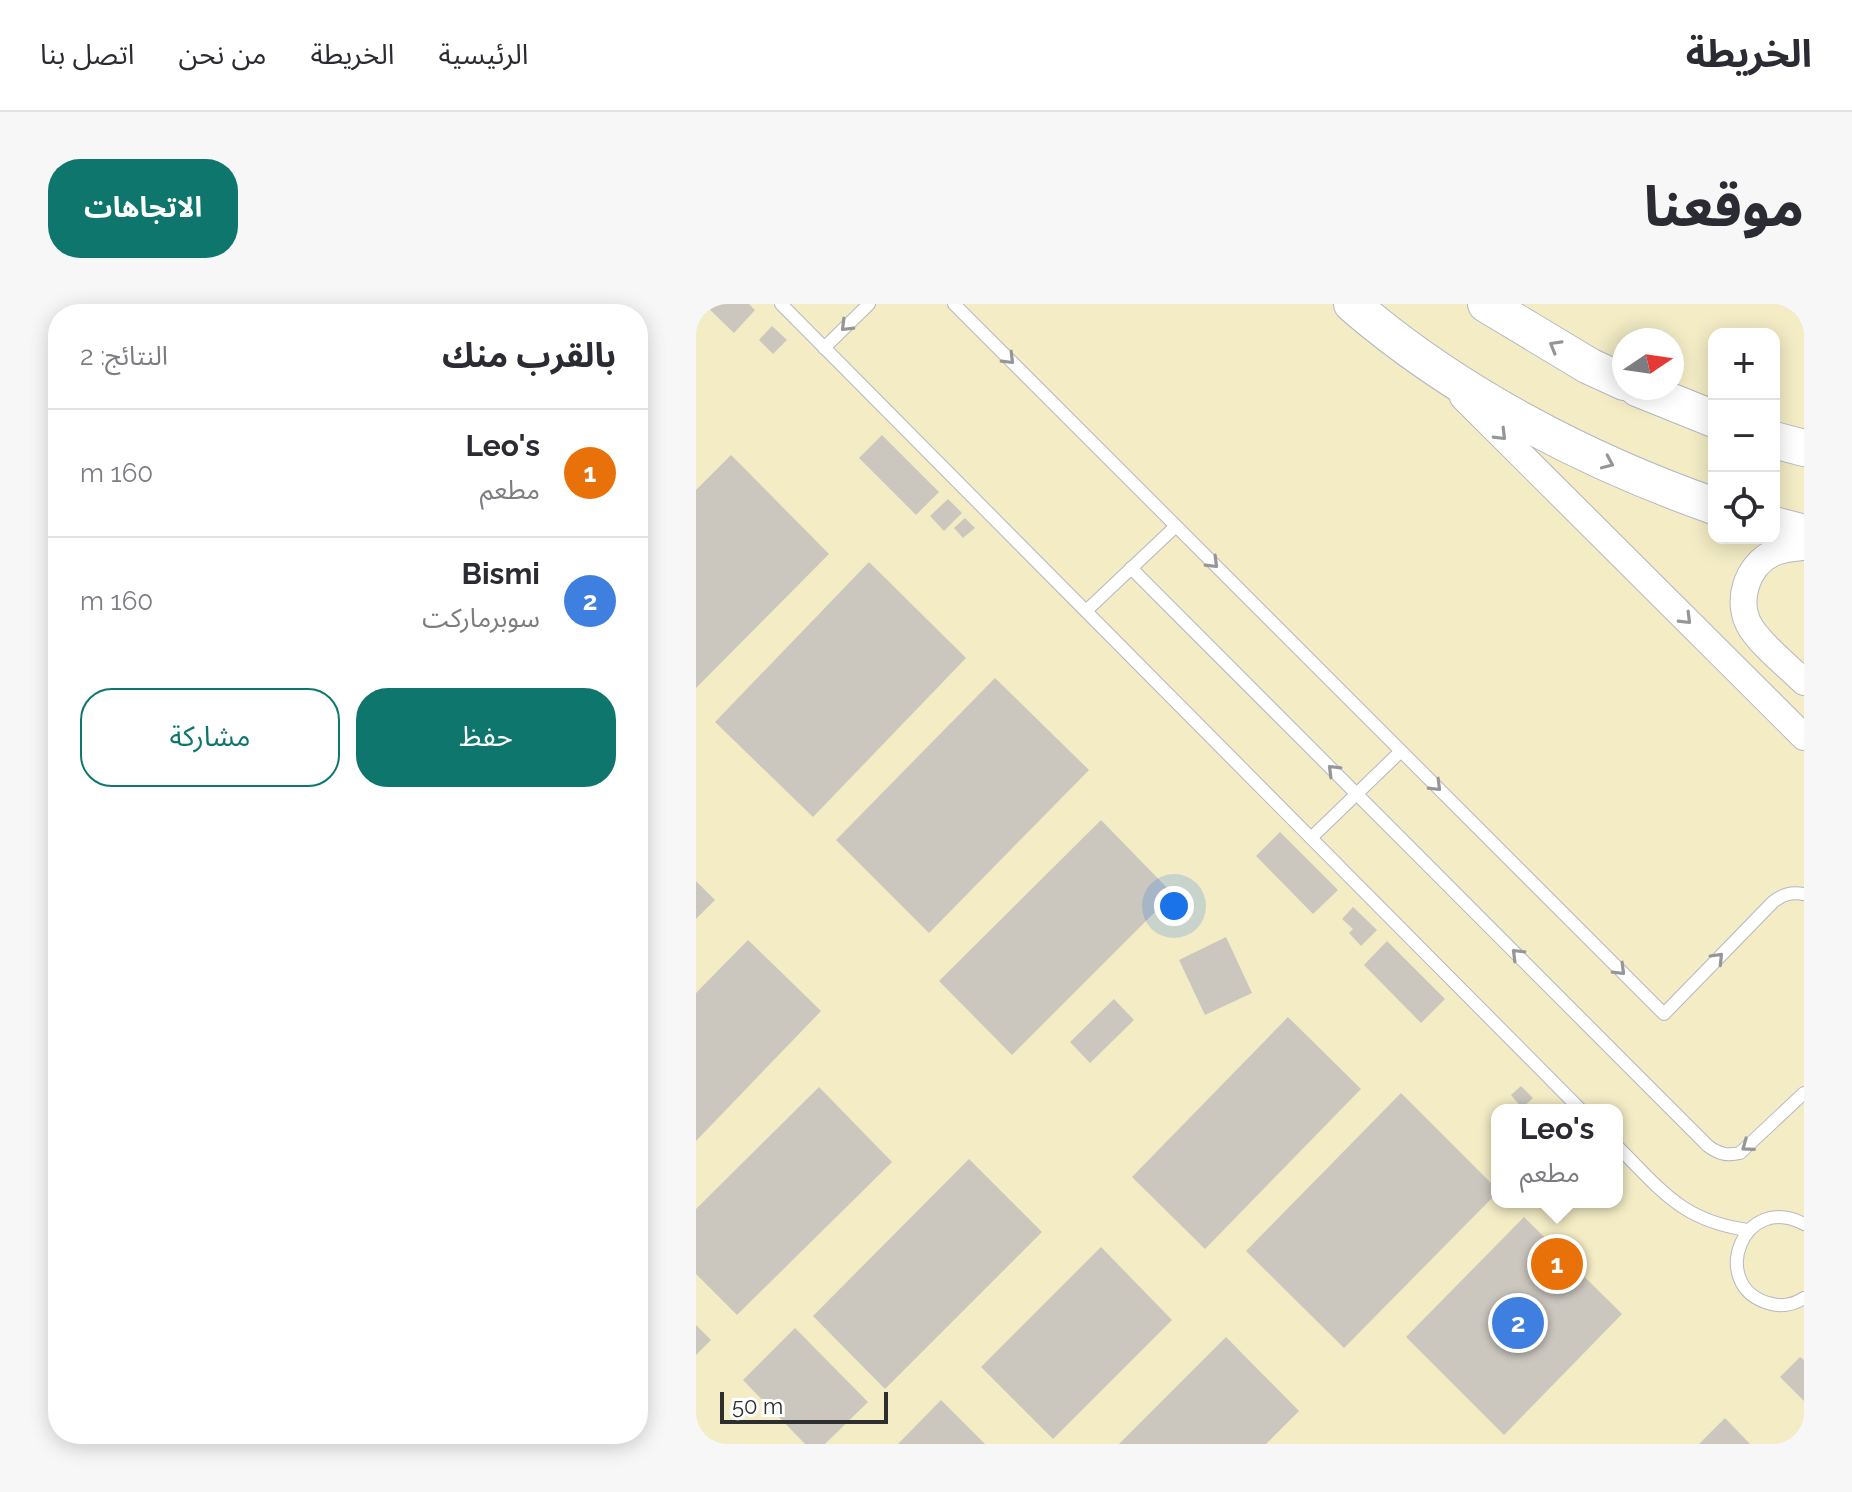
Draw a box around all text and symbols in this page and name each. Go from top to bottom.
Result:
text: الخريطة [1686,31,1812,76]
text: اتصل بنا [40,38,134,71]
text: من نحن [178,38,267,71]
text: الخريطة [311,38,394,71]
text: الرئيسية [438,38,529,71]
button: الاتجاهات [48,159,238,258]
text: موقعنا [1644,173,1804,239]
one-way arrow [841,317,855,331]
north arrow [1612,328,1684,400]
map controls [1708,328,1780,544]
button: + [1708,328,1780,400]
text: بالقرب منك [442,335,616,375]
one-way arrow [1549,340,1564,356]
text: النتائج: 2 [80,341,168,371]
one-way arrow [1000,350,1014,364]
button: − [1708,400,1780,472]
one-way arrow [1492,426,1506,440]
text: Leo's [465,428,540,463]
one-way arrow [1600,454,1614,470]
text: 160 m [80,458,153,488]
text: 1 [584,458,596,488]
button: locate [1708,472,1780,544]
text: مطعم [480,475,540,505]
one-way arrow [1204,554,1218,568]
text: Bismi [462,556,540,591]
text: 160 m [80,586,153,616]
text: 2 [583,586,597,616]
text: سوبرماركت [422,603,540,633]
one-way arrow [1676,610,1691,624]
button: مشاركة [80,688,340,787]
button: حفظ [356,688,616,787]
one-way arrow [1328,765,1342,779]
one-way arrow [1427,777,1441,791]
your location [1154,886,1194,926]
one-way arrow [1512,949,1526,963]
one-way arrow [1709,953,1723,967]
one-way arrow [1611,961,1625,975]
popup [1491,1104,1623,1208]
text: Leo's [1520,1111,1594,1146]
one-way arrow [1742,1136,1756,1151]
text: مطعم [1520,1158,1580,1188]
pin: 1 [1531,1234,1583,1294]
pin: 2 [1492,1293,1544,1353]
scale bar [720,1388,888,1424]
text: 50 m [732,1393,783,1419]

